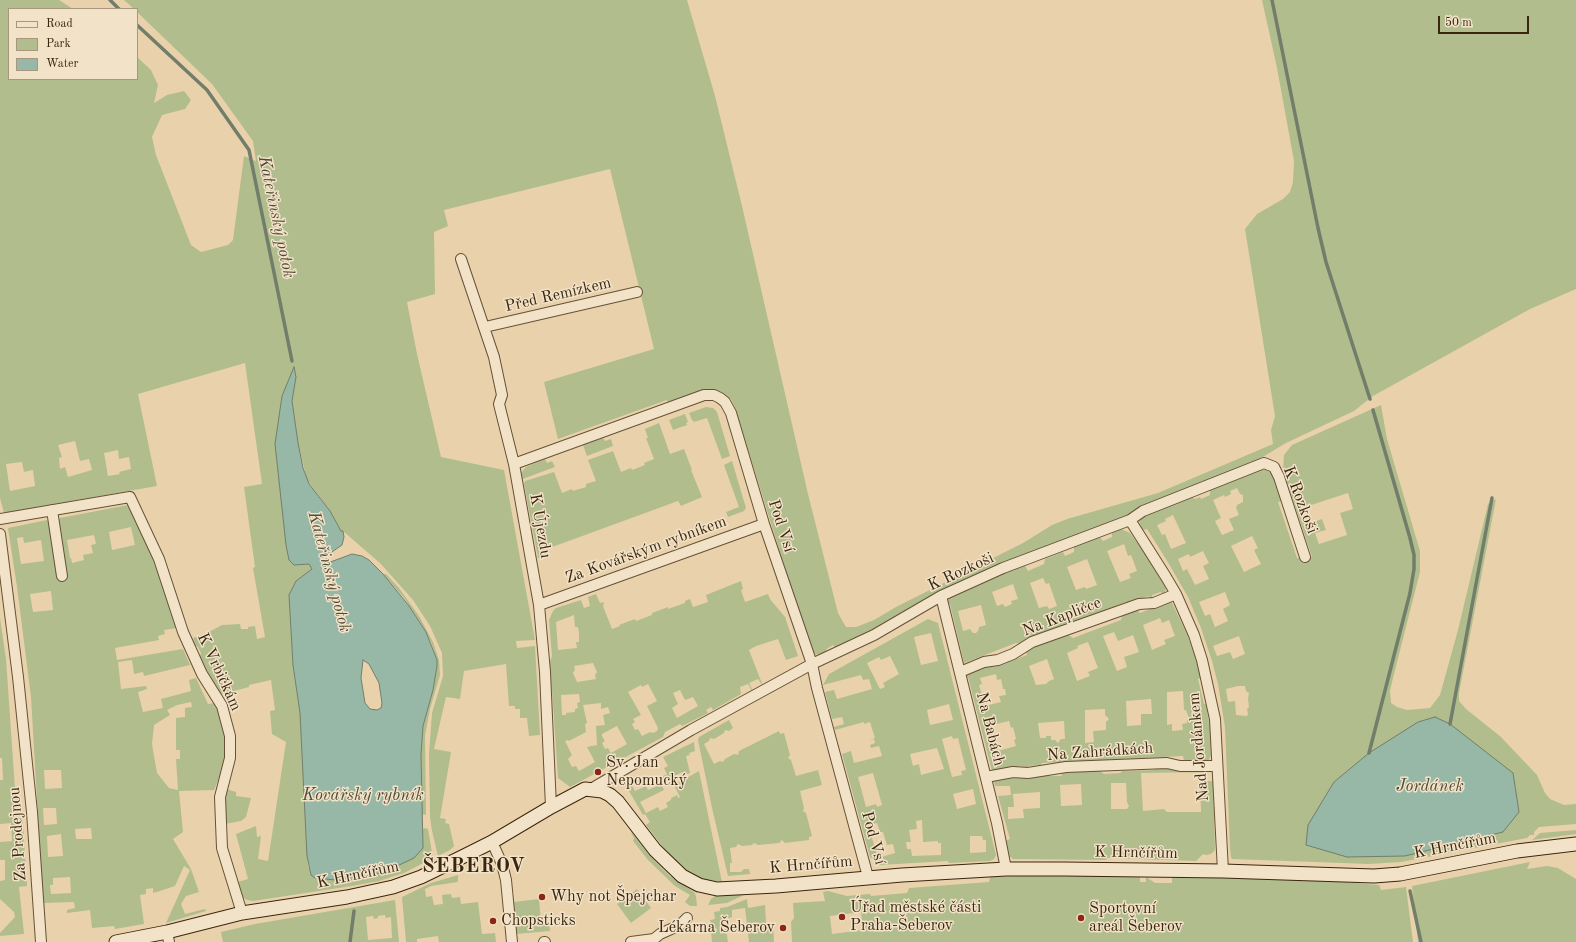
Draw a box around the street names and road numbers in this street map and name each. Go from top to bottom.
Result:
street label: Před Remízkem [503,273,613,317]
street label: K Rozkoši [1278,464,1322,536]
street label: K Újezdu [525,492,555,560]
street label: Pod Vsí [763,497,799,555]
street label: Za Kovářským rybníkem [563,512,729,588]
street label: K Rozkoši [925,548,997,596]
street label: Na Kapličce [1020,593,1104,641]
street label: K Vrbičkám [193,630,245,714]
street label: Na Babách [972,690,1008,768]
street label: Nad Jordánkem [1185,692,1213,802]
street label: Na Zahrádkách [1046,739,1154,765]
street label: Za Prodejnou [5,786,31,882]
street label: Pod Vsí [857,809,889,867]
street label: K Hrnčířům [1412,829,1498,863]
street label: K Hrnčířům [1094,843,1178,863]
street label: K Hrnčířům [769,852,853,878]
street label: K Hrnčířům [315,857,401,893]

